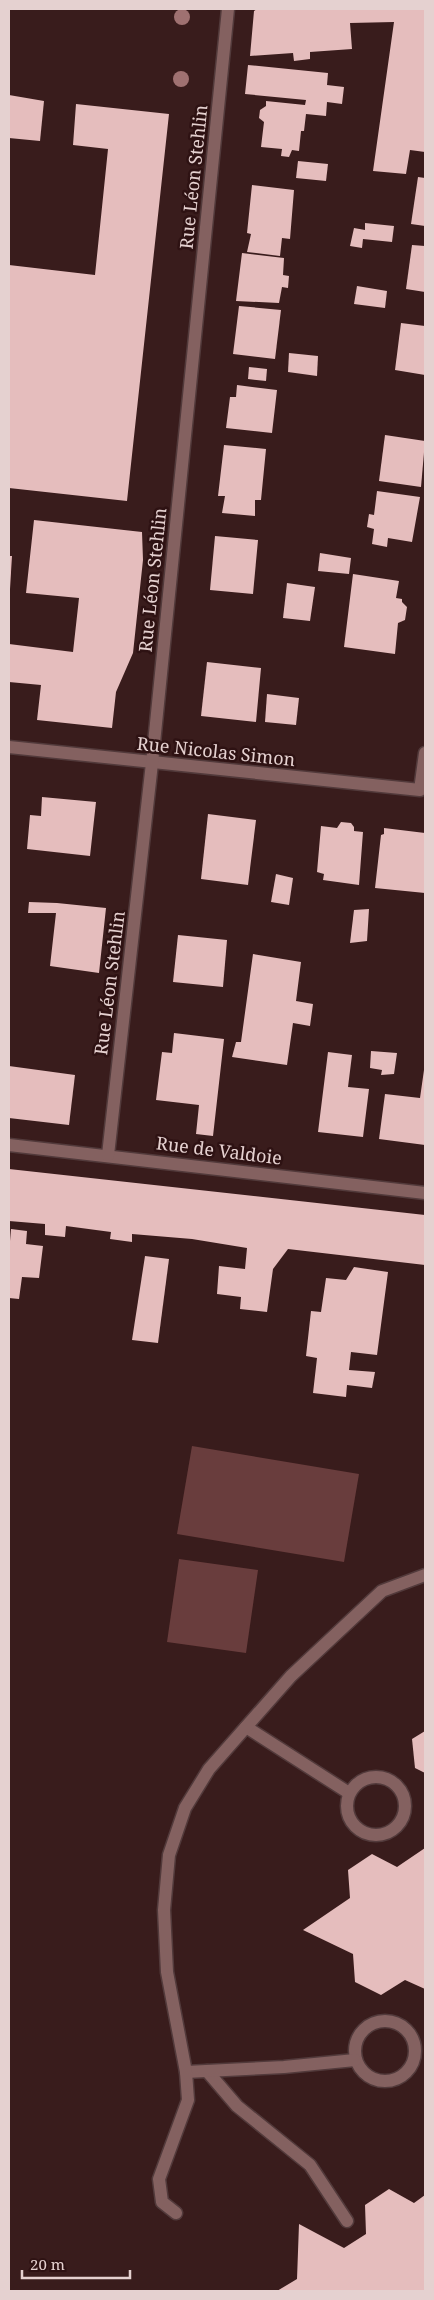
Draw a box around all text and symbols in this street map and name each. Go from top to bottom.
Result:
street label: Rue Léon Stehlin [173,103,213,250]
street label: Rue Léon Stehlin [132,506,172,653]
street label: Rue Nicolas Simon [136,731,297,771]
street label: Rue Léon Stehlin [88,909,130,1056]
street label: Rue de Valdoie [155,1130,283,1170]
scale bar [22,2248,130,2280]
text: 20 m [30,2254,65,2274]

